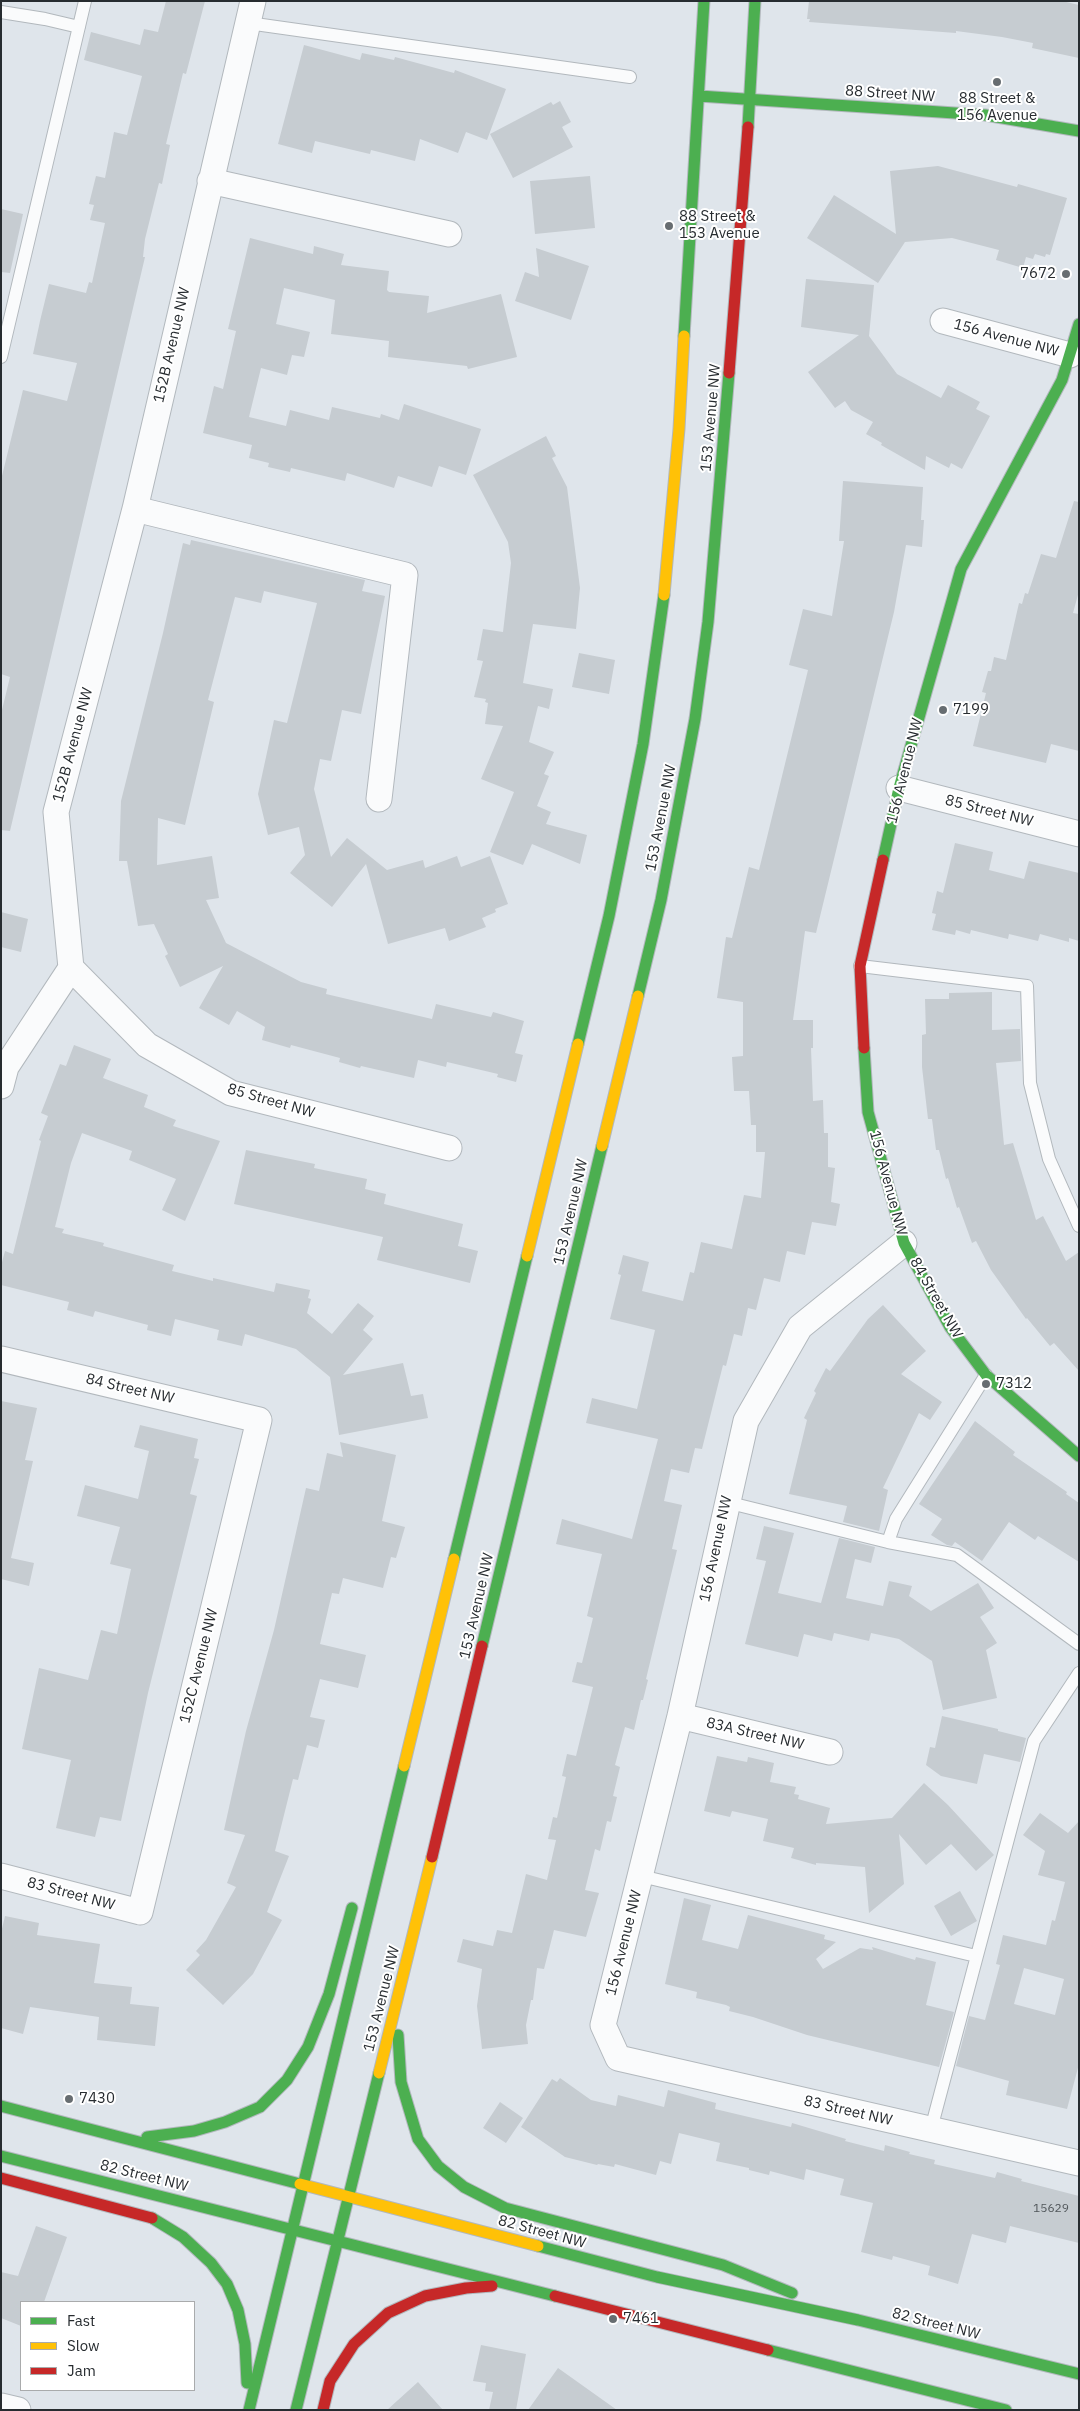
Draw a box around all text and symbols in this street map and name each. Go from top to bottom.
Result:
marker: 88 Street & 156 Avenue [991,76,1003,88]
street label: 88 Street NW [844,82,936,106]
place label: 88 Street & 156 Avenue [957,90,1037,125]
place label: 88 Street & 153 Avenue [679,208,760,243]
marker: 88 Street & 153 Avenue [663,220,675,232]
place label: 7672 [1020,265,1056,283]
marker: 7672 [1060,268,1072,280]
street label: 152B Avenue NW [150,286,194,404]
street label: 156 Avenue NW [951,315,1061,361]
street label: 153 Avenue NW [697,363,725,473]
street label: 152B Avenue NW [49,686,97,804]
place label: 7199 [953,701,989,719]
marker: 7199 [937,704,949,716]
street label: 156 Avenue NW [883,716,927,826]
street label: 153 Avenue NW [642,763,680,873]
street label: 85 Street NW [943,791,1035,831]
street label: 85 Street NW [225,1080,317,1122]
street label: 156 Avenue NW [865,1128,911,1238]
street label: 153 Avenue NW [550,1157,592,1267]
street label: 84 Street NW [906,1254,966,1342]
street label: 84 Street NW [84,1370,176,1408]
place label: 7312 [996,1375,1032,1393]
marker: 7312 [980,1378,992,1390]
street label: 156 Avenue NW [696,1494,736,1604]
street label: 153 Avenue NW [456,1551,498,1661]
street label: 152C Avenue NW [176,1607,222,1725]
street label: 83A Street NW [704,1714,806,1754]
street label: 83 Street NW [25,1874,117,1914]
street label: 156 Avenue NW [602,1888,646,1998]
street label: 153 Avenue NW [360,1944,404,2054]
place label: 7430 [79,2090,115,2108]
street label: 83 Street NW [802,2092,894,2130]
marker: 7430 [63,2093,75,2105]
street label: 82 Street NW [98,2156,190,2196]
house number: 15629 [1033,2202,1069,2216]
street label: 82 Street NW [496,2212,588,2252]
legend [20,2301,195,2391]
street label: 82 Street NW [890,2304,982,2344]
place label: 7461 [623,2310,659,2328]
text: Fast [67,2311,95,2330]
marker: 7461 [607,2313,619,2325]
text: Slow [67,2336,100,2355]
text: Jam [67,2361,96,2380]

